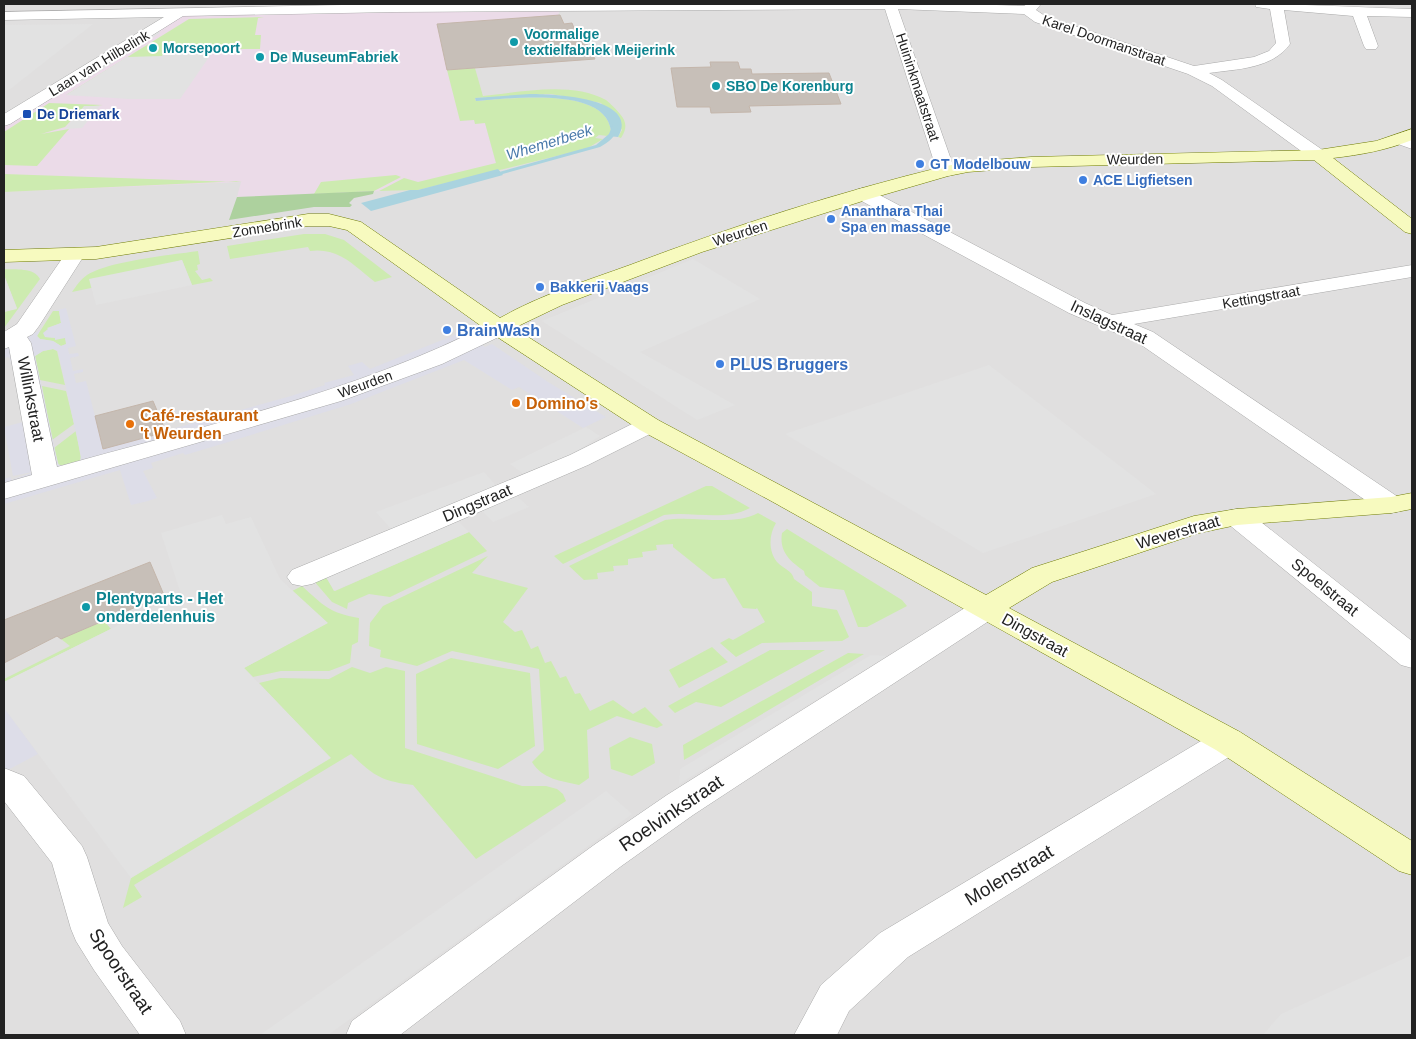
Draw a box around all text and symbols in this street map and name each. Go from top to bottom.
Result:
street label: Karel Doormanstraat [1040,11,1168,69]
street label: Laan van Hilbelink [46,26,153,99]
place label: Voormalige textielfabriek Meijerink [524,26,675,58]
street label: Huininkmaatstraat [893,31,943,143]
marker: Voormalige textielfabriek Meijerink [508,36,520,48]
place label: Morsepoort [163,40,240,56]
marker: Morsepoort [147,42,159,54]
place label: De MuseumFabriek [270,49,399,65]
marker: De MuseumFabriek [254,51,266,63]
place label: SBO De Korenburg [726,78,854,94]
marker: SBO De Korenburg [710,80,722,92]
place label: De Driemark [37,106,120,122]
marker: De Driemark [21,108,33,120]
water label: Whemerbeek [504,120,596,163]
street label: Weurden [1107,151,1163,167]
place label: GT Modelbouw [930,156,1030,172]
marker: GT Modelbouw [914,158,926,170]
place label: ACE Ligfietsen [1093,172,1193,188]
marker: ACE Ligfietsen [1077,174,1089,186]
place label: Ananthara Thai Spa en massage [841,203,951,235]
street label: Zonnebrink [231,213,304,240]
marker: Ananthara Thai Spa en massage [825,213,837,225]
street label: Weurden [711,217,769,249]
place label: Bakkerij Vaags [550,279,649,295]
marker: Bakkerij Vaags [534,281,546,293]
street label: Kettingstraat [1221,282,1301,312]
street label: Inslagstraat [1068,297,1151,347]
place label: BrainWash [457,322,540,339]
marker: BrainWash [441,324,453,336]
street label: Willinkstraat [14,355,48,443]
place label: PLUS Bruggers [730,356,848,373]
marker: PLUS Bruggers [714,358,726,370]
street label: Weurden [336,367,394,401]
place label: Domino's [526,395,598,412]
marker: Domino's [510,397,522,409]
place label: Café-restaurant 't Weurden [140,407,259,442]
marker: Café-restaurant 't Weurden [124,418,136,430]
street label: Dingstraat [440,481,514,525]
street label: Weverstraat [1134,512,1222,552]
street label: Spoelstraat [1288,555,1362,619]
place label: Plentyparts - Het onderdelenhuis [96,590,224,625]
marker: Plentyparts - Het onderdelenhuis [80,601,92,613]
street label: Dingstraat [999,610,1071,660]
street label: Roelvinkstraat [615,770,727,855]
street label: Molenstraat [961,840,1058,910]
street label: Spoorstraat [85,924,158,1018]

